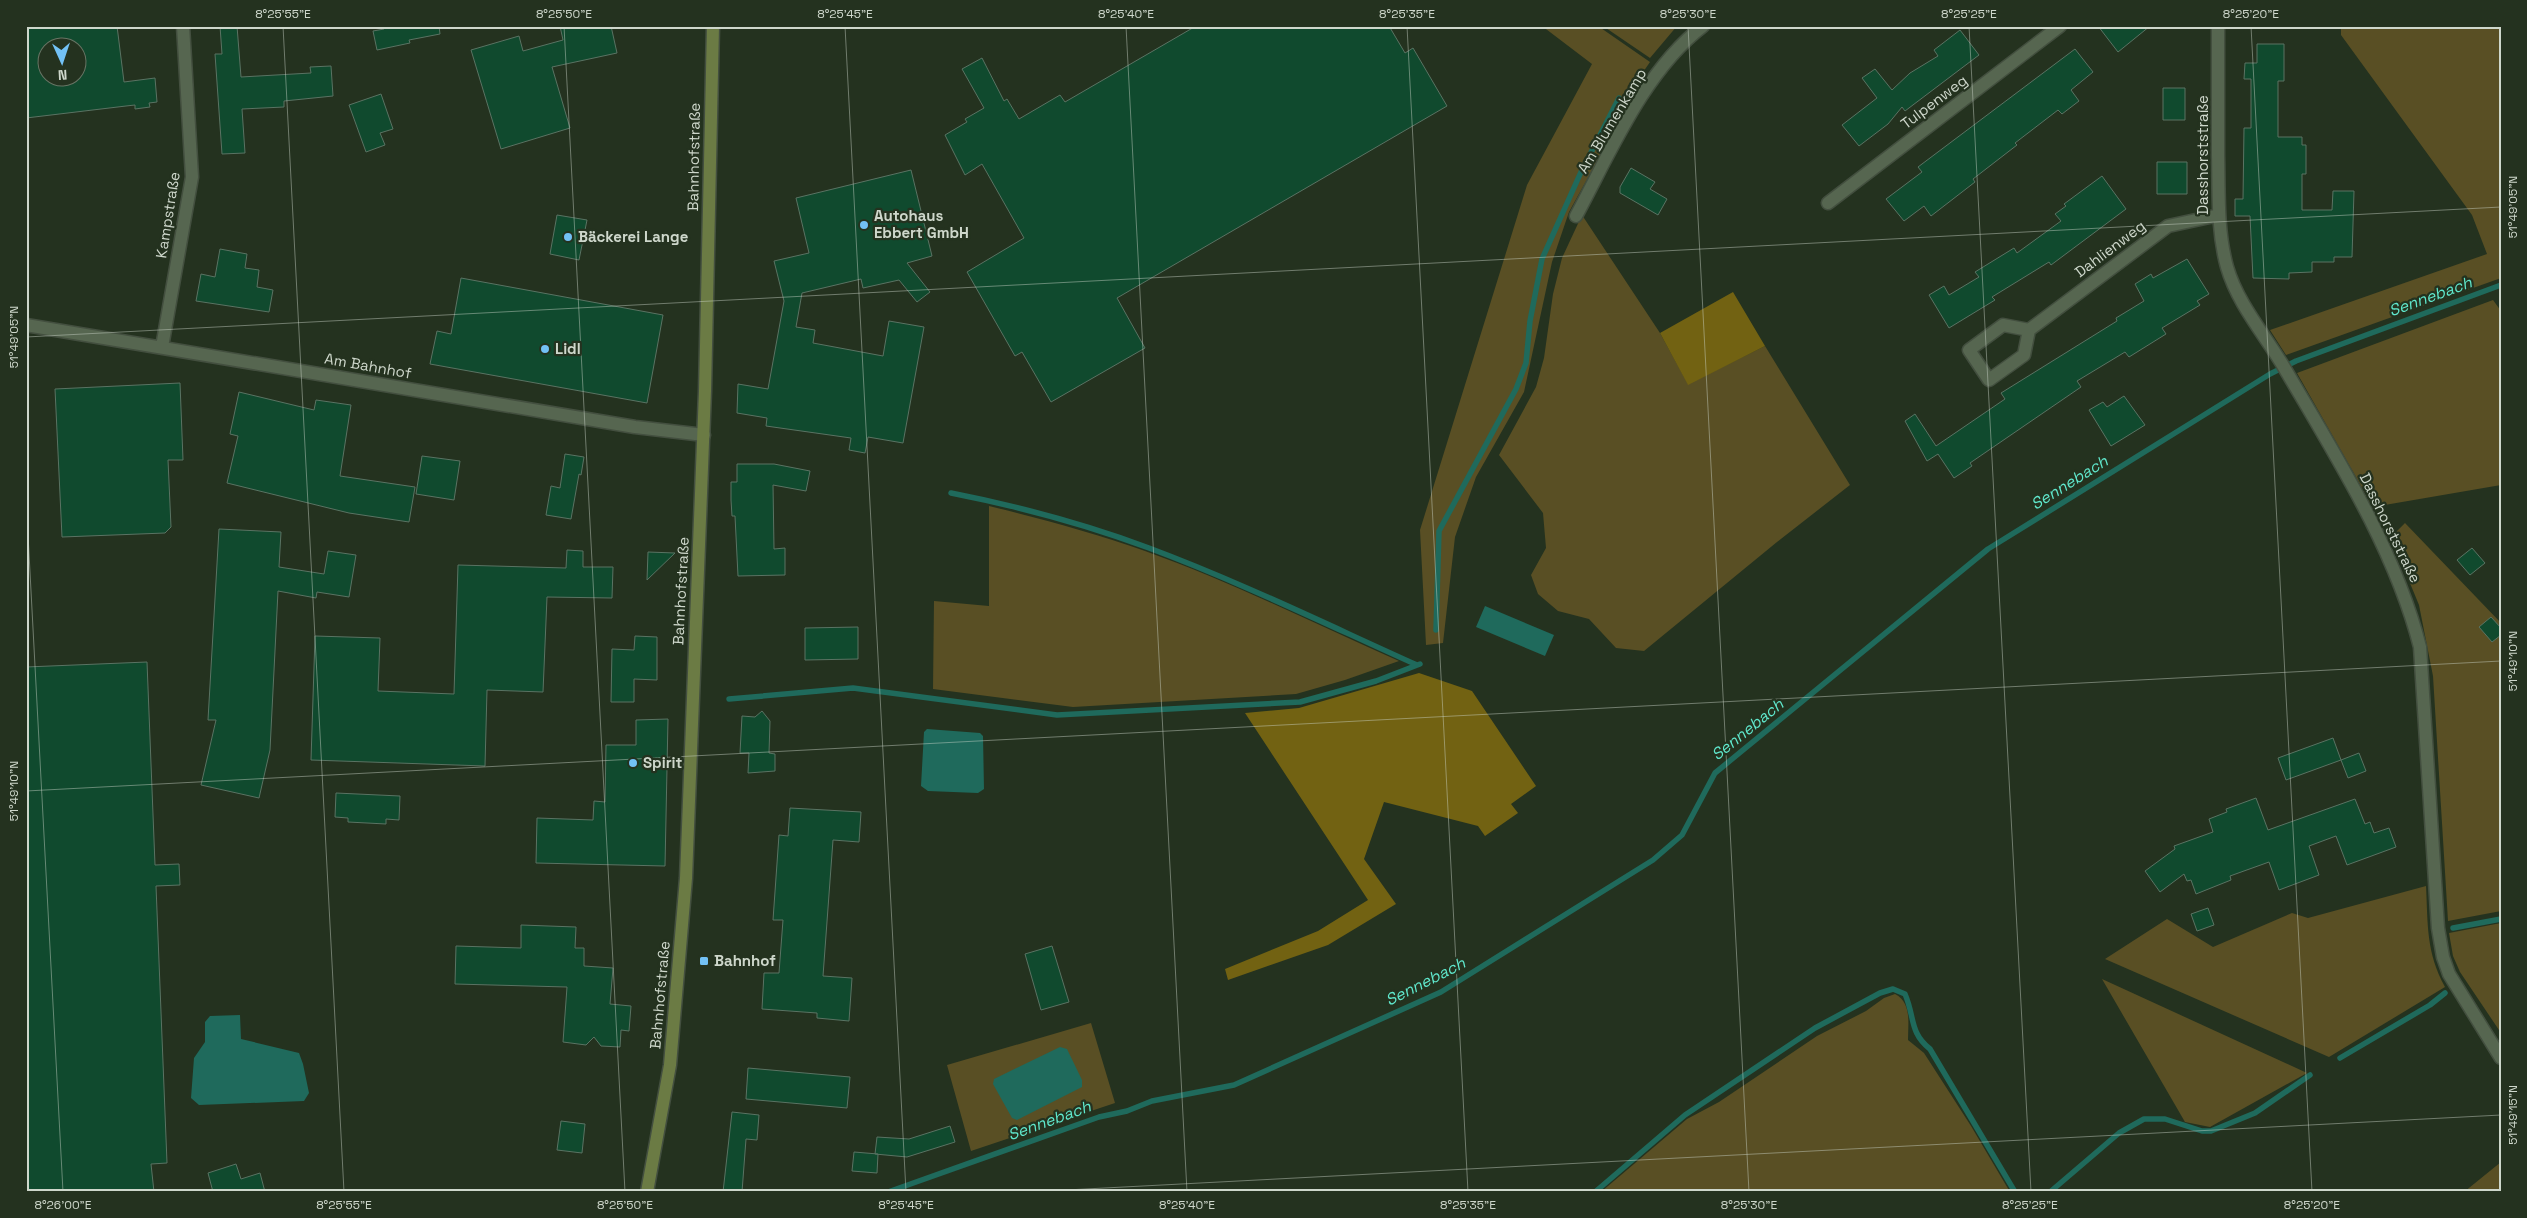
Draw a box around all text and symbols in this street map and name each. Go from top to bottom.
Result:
text: 8°25'55"E [255,6,311,22]
text: 8°25'50"E [536,6,592,22]
text: 8°25'45"E [817,6,873,22]
text: 8°25'40"E [1098,6,1154,22]
text: 8°25'35"E [1379,6,1435,22]
text: 8°25'30"E [1660,6,1716,22]
text: 8°25'25"E [1941,6,1997,22]
text: 8°25'20"E [2223,6,2279,22]
north arrow [38,38,88,88]
street label: Am Blumenkamp [1573,65,1650,177]
text: N [58,66,68,84]
street label: Tulpenweg [1897,70,1971,133]
street label: Dasshorststraße [2193,95,2212,215]
street label: Bahnhofstraße [683,102,704,211]
street label: Kampstraße [151,170,184,260]
text: 51°49'05"N [2505,176,2521,238]
place label: Autohaus Ebbert GmbH [874,206,969,242]
street label: Dahlienweg [2071,216,2149,281]
marker: Autohaus Ebbert GmbH [858,219,870,231]
place label: Bäckerei Lange [578,227,689,246]
marker: Bäckerei Lange [562,231,574,243]
water label: Sennebach [2386,271,2476,321]
text: 51°49'05"N [6,306,22,368]
place label: Lidl [555,339,581,358]
marker: Lidl [539,343,551,355]
street label: Am Bahnhof [323,349,413,383]
water label: Sennebach [2027,450,2113,514]
street label: Dasshorststraße [2356,470,2425,586]
street label: Bahnhofstraße [668,536,693,646]
text: 51°49'10"N [2505,631,2521,691]
water label: Sennebach [1707,693,1789,765]
place label: Spirit [643,753,683,772]
marker: Spirit [627,757,639,769]
text: 51°49'10"N [6,761,22,821]
street label: Bahnhofstraße [645,940,674,1050]
place label: Bahnhof [714,951,776,970]
water label: Sennebach [1382,952,1470,1011]
marker: Bahnhof [698,955,710,967]
text: 51°49'15"N [2505,1085,2521,1145]
water label: Sennebach [1005,1095,1095,1145]
text: 8°26'00"E [35,1197,92,1213]
text: 8°25'55"E [316,1197,372,1213]
text: 8°25'50"E [597,1197,653,1213]
text: 8°25'45"E [878,1197,934,1213]
text: 8°25'40"E [1159,1197,1215,1213]
text: 8°25'35"E [1440,1197,1496,1213]
text: 8°25'30"E [1721,1197,1777,1213]
text: 8°25'25"E [2002,1197,2058,1213]
text: 8°25'20"E [2284,1197,2340,1213]

